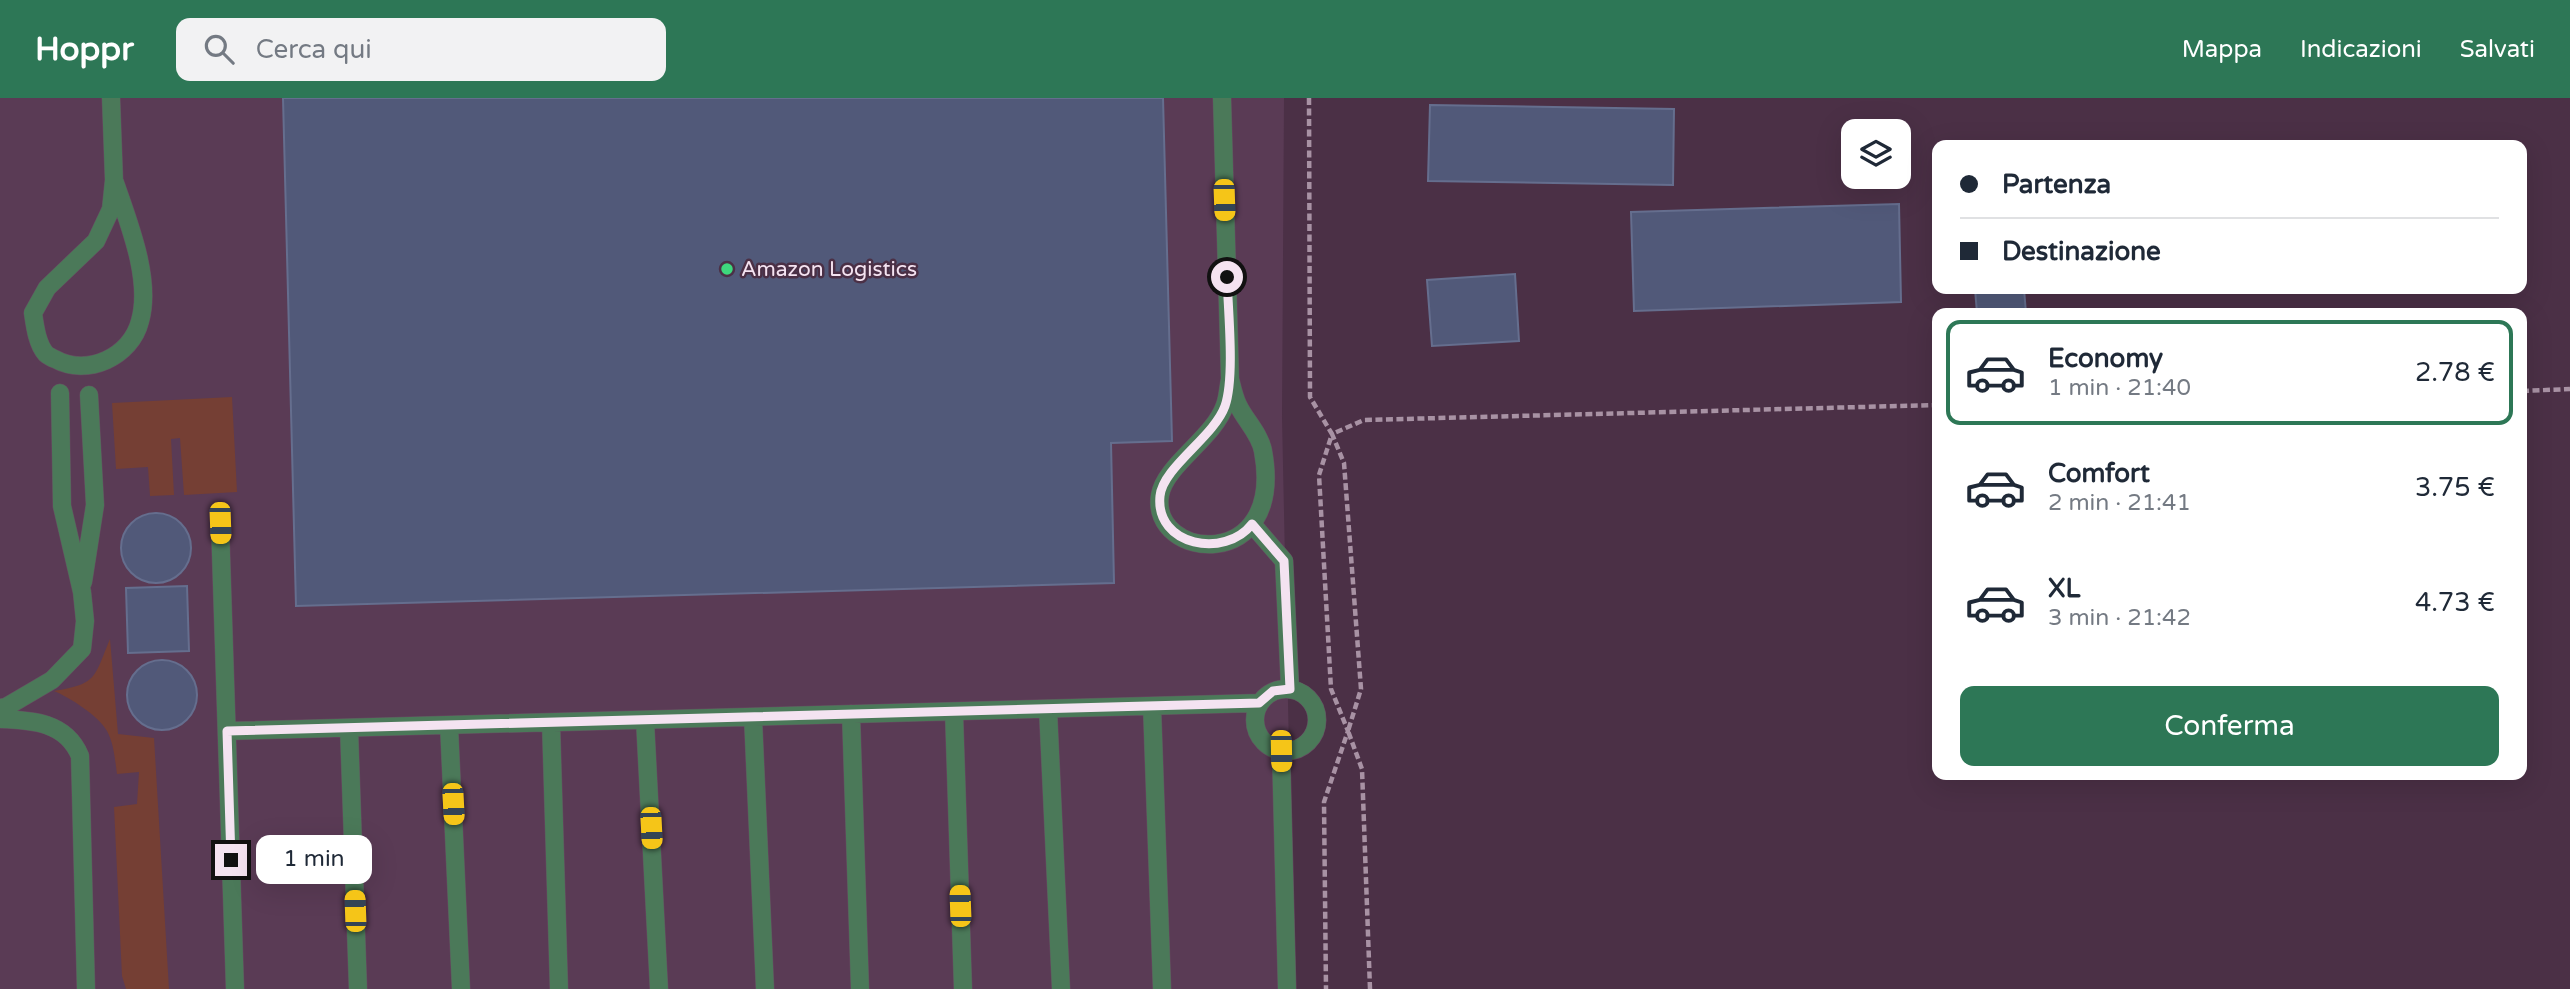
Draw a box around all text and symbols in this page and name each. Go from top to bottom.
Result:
search box [176,18,666,81]
text: Hoppr [35,30,134,69]
icon: search [200,30,238,68]
text: Cerca qui [256,34,372,65]
text: Mappa [2182,35,2262,64]
text: Indicazioni [2300,35,2422,64]
text: Salvati [2460,35,2535,64]
map controls [1841,119,1911,189]
button: layers [1841,119,1911,189]
text: Partenza [2002,169,2111,200]
car [1213,179,1236,221]
text: Destinazione [2002,236,2161,267]
place label: Amazon Logistics [741,257,917,282]
marker: Amazon Logistics [719,261,735,277]
route start [1211,261,1243,293]
icon: car [1964,341,2027,404]
text: Economy [2048,343,2163,374]
text: 2.78 € [2415,357,2495,388]
text: 1 min · 21:40 [2048,374,2191,402]
icon: car [1964,456,2027,519]
text: Comfort [2048,458,2150,489]
text: 3.75 € [2415,472,2495,503]
text: 2 min · 21:41 [2048,489,2191,517]
car [209,502,232,544]
icon: car [1964,571,2027,634]
text: XL [2048,573,2080,604]
text: 4.73 € [2415,587,2495,618]
text: 3 min · 21:42 [2048,604,2191,632]
button: Conferma [1960,686,2499,766]
car [1271,730,1292,772]
car [442,782,465,826]
car [640,806,663,850]
callout: 1 min [256,836,371,884]
route end [215,844,247,876]
text: 1 min [283,845,345,873]
car [949,885,972,927]
car [344,890,367,932]

